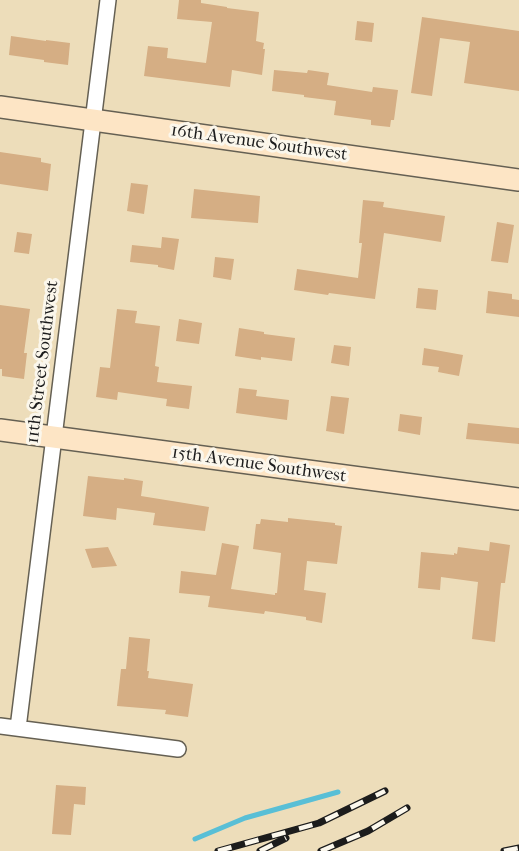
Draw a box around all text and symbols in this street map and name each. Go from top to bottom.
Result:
street label: 16th Avenue Southwest [169,120,349,166]
street label: 11th Street Southwest [22,279,64,445]
street label: 15th Avenue Southwest [170,442,348,488]

